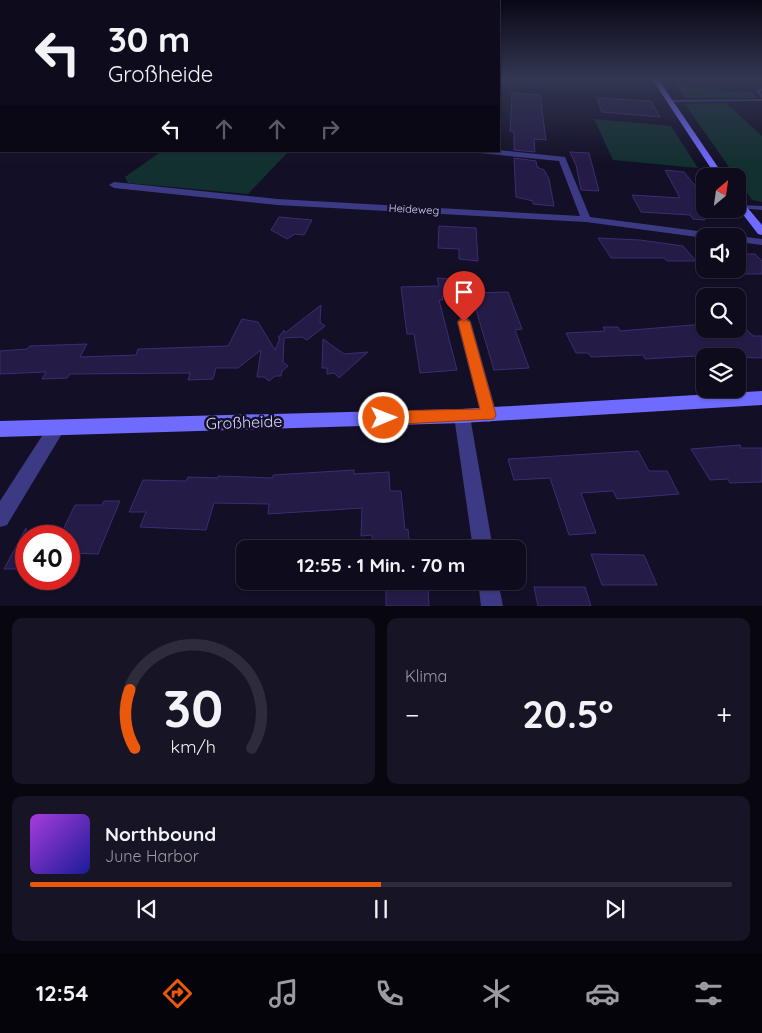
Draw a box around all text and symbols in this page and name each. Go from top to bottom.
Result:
text: 30 m [108,17,190,61]
icon: left [25,20,90,85]
text: Großheide [108,60,213,88]
icon: left [157,115,185,143]
icon: ahead [210,115,238,143]
icon: ahead [263,115,291,143]
icon: right [316,115,344,143]
north arrow [696,168,746,218]
map controls [696,168,746,398]
street label: Heideweg [388,201,440,217]
button: sound [696,228,746,278]
pin [443,271,485,322]
icon: arrive [450,278,478,306]
button: search [696,288,746,338]
button: layers [696,348,746,398]
position arrow [357,391,409,443]
street label: Großheide [205,411,283,433]
speed limit sign: 40 [15,525,80,590]
text: 12:55 · 1 Min. · 70 m [297,553,465,577]
text: Klima [405,666,447,686]
text: 30 [164,675,223,740]
text: 20.5° [522,690,614,738]
text: − [405,697,420,732]
text: + [716,697,732,732]
text: km/h [171,735,216,757]
text: Northbound [105,822,216,846]
text: June Harbor [105,846,199,866]
icon: previous [133,895,161,923]
icon: pause [367,895,395,923]
icon: next [601,895,629,923]
icon: directions [160,976,195,1011]
icon: music [266,976,301,1011]
icon: phone [372,976,407,1011]
icon: climate [479,976,514,1011]
icon: car [585,976,620,1011]
icon: filters [691,976,726,1011]
text: 12:54 [36,979,88,1007]

